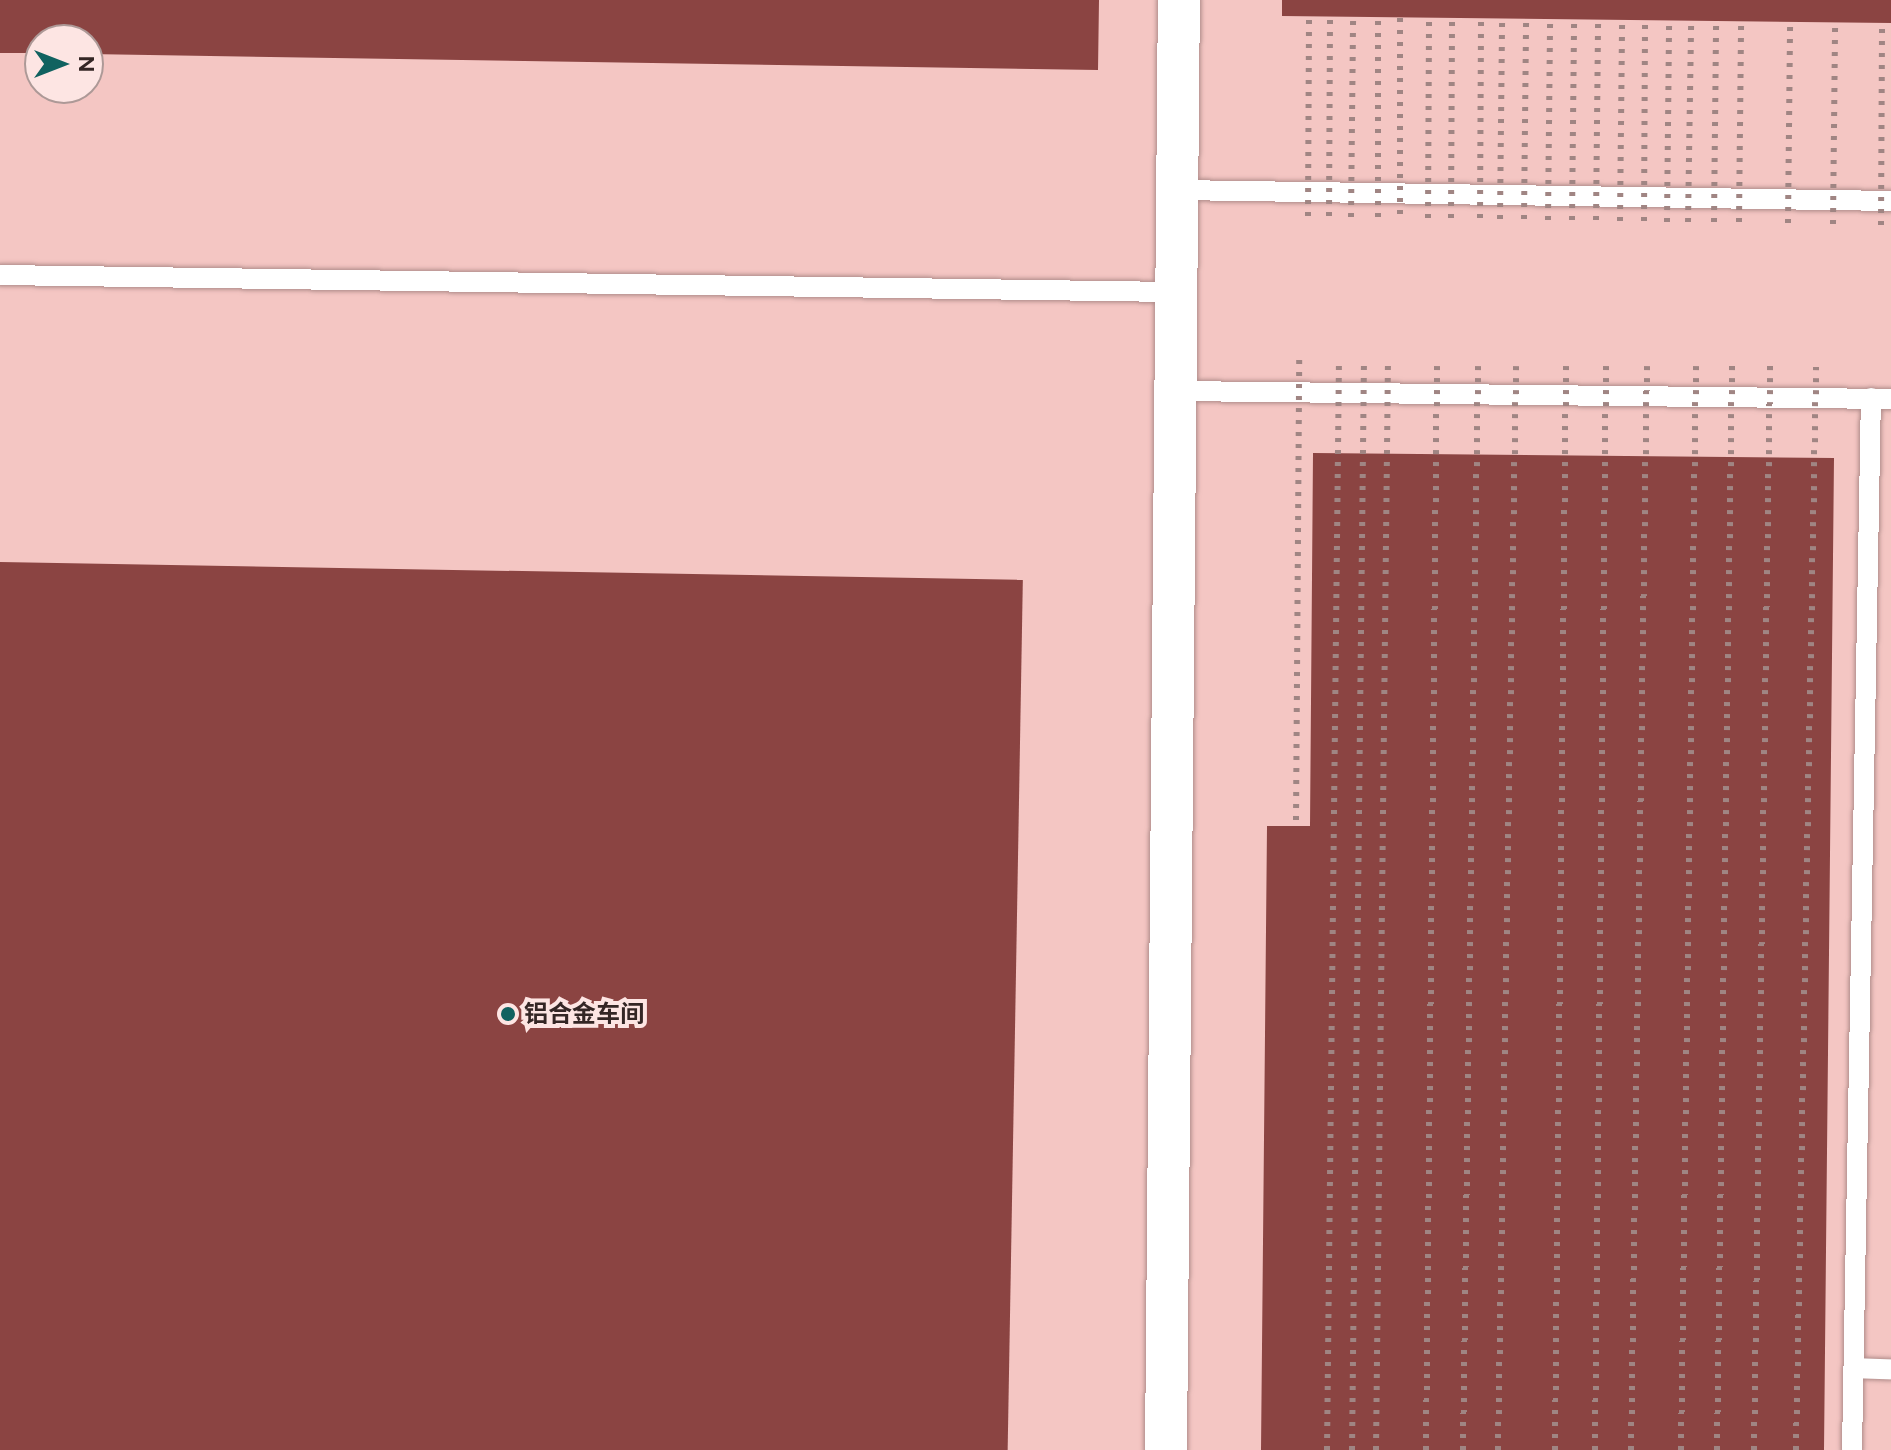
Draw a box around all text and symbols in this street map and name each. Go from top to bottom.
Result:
north arrow [24,24,104,104]
text: N [73,55,100,73]
place label: 铝合金车间 [524,1000,644,1028]
marker: 铝合金车间 [499,1005,517,1023]

